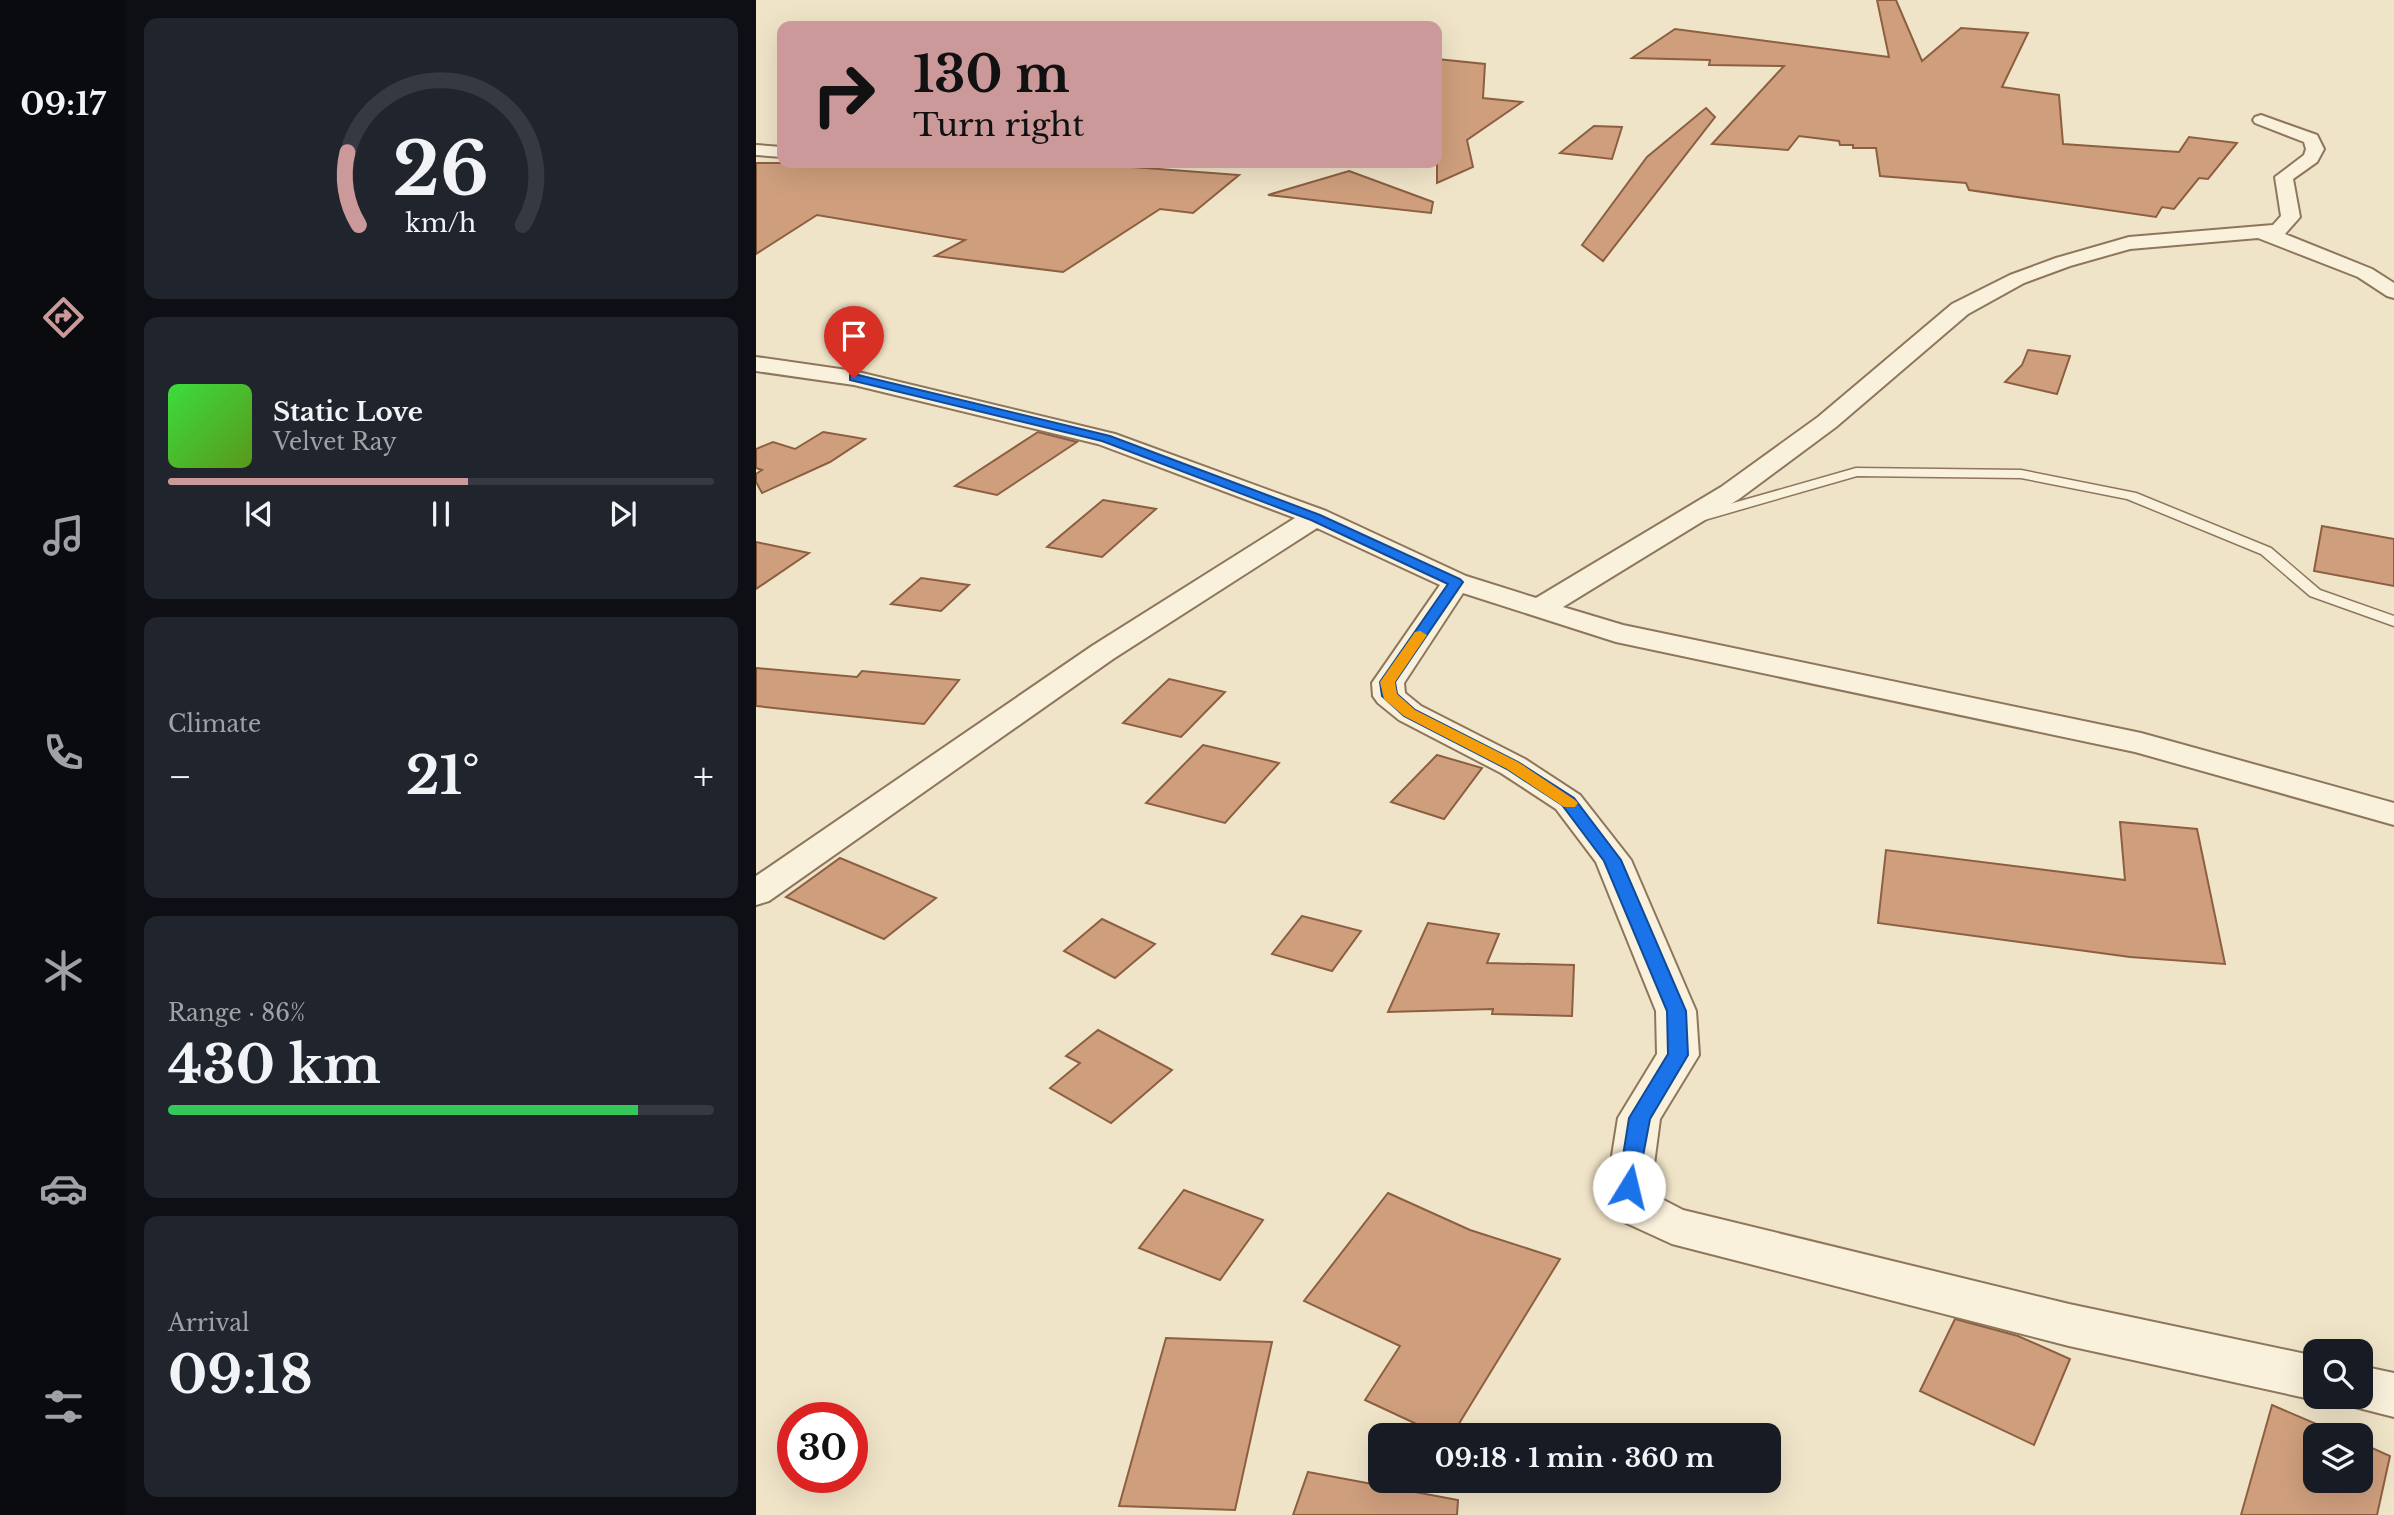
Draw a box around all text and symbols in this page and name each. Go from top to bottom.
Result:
text: 130 m [913,44,1070,105]
icon: right [798,49,889,140]
text: 09:17 [20,84,106,124]
text: Turn right [913,105,1084,145]
text: 26 [393,124,489,215]
text: km/h [406,208,476,239]
icon: directions [39,293,88,342]
pin [824,306,884,378]
icon: arrive [835,317,873,355]
text: Static Love [273,396,423,428]
text: Velvet Ray [273,428,397,456]
icon: previous [240,495,278,533]
icon: pause [422,495,460,533]
icon: next [604,495,642,533]
icon: music [39,511,88,560]
text: Climate [168,710,261,738]
icon: phone [39,728,88,777]
text: 21° [406,744,480,808]
text: − [168,753,192,800]
text: + [693,753,714,800]
icon: climate [39,946,88,995]
text: Range · 86% [168,999,305,1027]
text: 430 km [168,1033,381,1097]
position arrow [1592,1150,1666,1224]
icon: car [39,1164,88,1213]
text: Arrival [168,1309,249,1337]
map controls [2303,1339,2373,1493]
button: search [2303,1339,2373,1409]
text: 09:18 [168,1343,313,1407]
icon: filters [39,1382,88,1431]
speed limit sign: 30 [777,1402,868,1493]
button: layers [2303,1423,2373,1493]
text: 09:18 · 1 min · 360 m [1435,1442,1714,1474]

